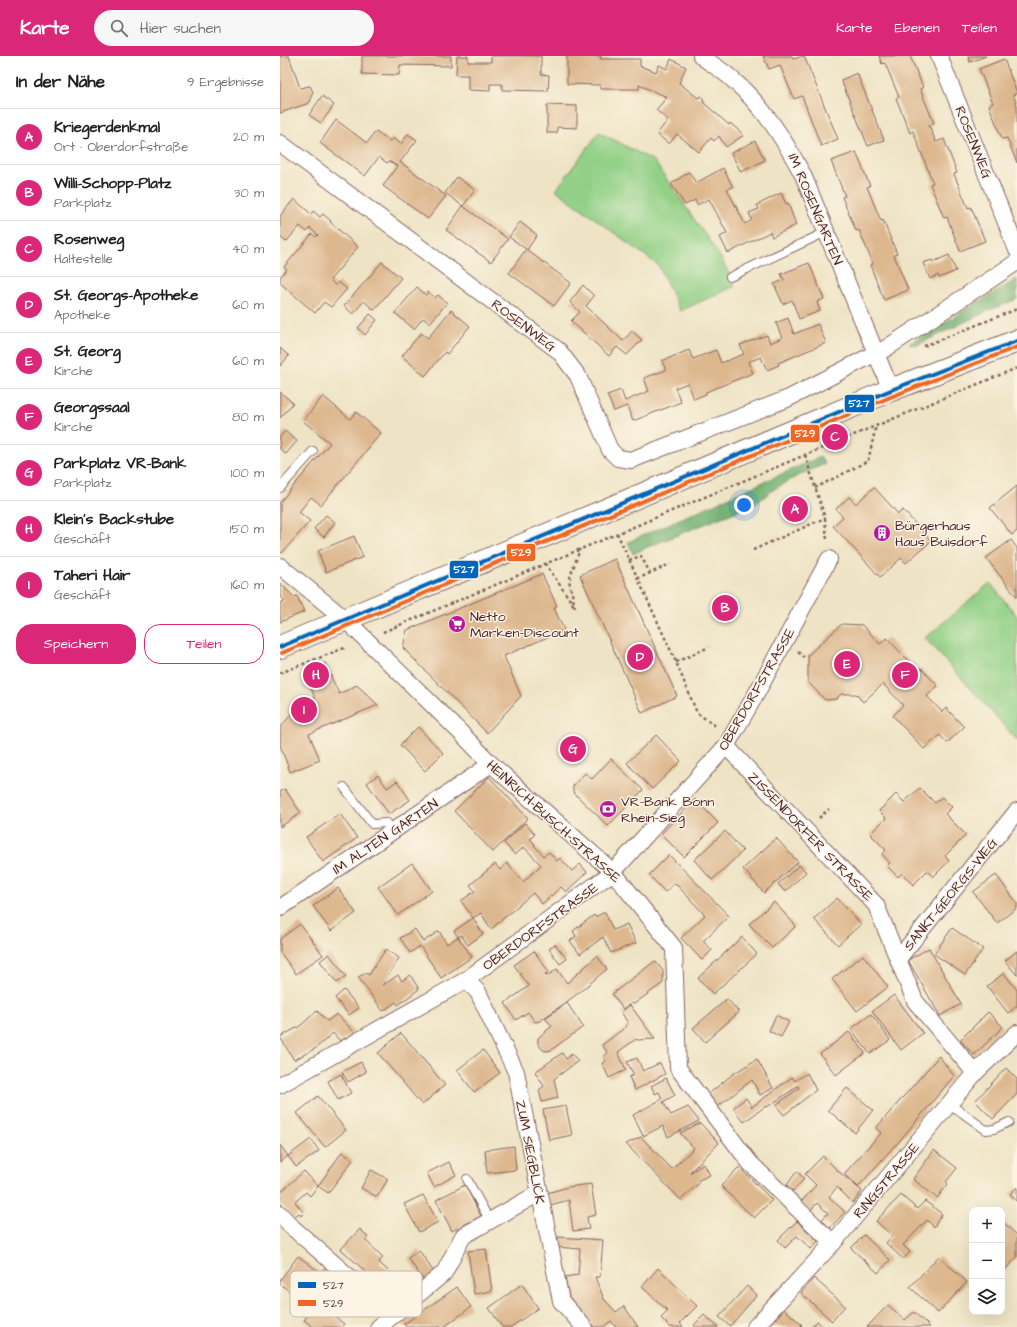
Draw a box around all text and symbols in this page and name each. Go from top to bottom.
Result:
search box [94,10,374,46]
text: Karte [20,15,70,42]
icon: search [108,17,130,39]
text: Hier suchen [140,18,221,39]
text: Karte [836,18,873,38]
text: Ebenen [895,18,940,38]
text: Teilen [962,18,997,38]
text: In der Nähe [16,70,105,94]
text: 9 Ergebnisse [187,73,264,91]
street label: ROSENWEG [949,103,997,182]
text: Kriegerdenkmal [54,117,160,138]
text: A [25,128,33,146]
text: 20 m [233,128,264,146]
text: Ort · Oberdorfstraße [54,138,188,156]
street label: IM ROSENGARTEN [783,151,848,268]
text: Willi-Schopp-Platz [54,173,171,194]
text: B [24,184,34,202]
text: 30 m [234,184,264,202]
text: Parkplatz [54,194,112,212]
text: Rosenweg [54,229,124,250]
text: C [24,240,34,258]
text: 40 m [232,240,264,258]
text: Haltestelle [54,250,113,268]
text: St. Georgs-Apotheke [54,285,198,306]
street label: ROSENWEG [487,295,560,357]
text: D [25,296,33,314]
text: 60 m [232,296,264,314]
text: Apotheke [54,306,111,324]
text: St. Georg [54,341,121,362]
text: E [25,352,33,370]
text: 60 m [232,352,264,370]
text: Kirche [54,362,93,380]
line badge: 527 [844,394,875,413]
text: 527 [849,396,870,411]
text: Georgssaal [54,397,130,418]
text: F [24,408,34,426]
text: 80 m [232,408,264,426]
text: Kirche [54,418,93,436]
pin: C [822,422,848,452]
line badge: 529 [790,424,820,443]
text: 529 [795,426,815,441]
text: Parkplatz VR-Bank [54,453,186,474]
text: G [24,464,34,482]
text: 100 m [231,464,264,482]
text: Parkplatz [54,474,112,492]
pin: A [782,494,808,524]
your location [734,495,754,515]
text: Klein’s Backstube [54,509,174,530]
place label: Bürgerhaus Haus Buisdorf [895,516,988,552]
text: H [25,520,33,538]
text: 150 m [230,520,264,538]
building icon: Bürgerhaus Haus Buisdorf [872,523,892,543]
text: Geschäft [54,530,111,548]
line badge: 529 [506,543,536,562]
text: 529 [511,545,531,560]
line badge: 527 [449,560,479,579]
text: 527 [454,562,475,577]
text: Taheri Hair [54,565,130,586]
text: I [28,576,30,594]
text: 160 m [231,576,264,594]
text: Geschäft [54,586,111,604]
pin: B [712,593,738,623]
place label: Netto Marken-Discount [470,607,579,643]
supermarket icon: Netto Marken-Discount [447,614,467,634]
button: Speichern [16,624,136,664]
button: Teilen [144,624,264,664]
street label: OBERDORFSTRASSE [714,624,801,755]
pin: D [627,642,653,672]
pin: E [834,649,860,679]
pin: H [303,660,329,690]
pin: F [892,660,918,690]
pin: I [291,695,317,725]
pin: G [560,734,586,764]
street label: HEINRICH-BUSCH-STRASSE [482,756,626,888]
street label: ZISSENDORFER STRASSE [743,767,878,906]
place label: VR-Bank Bonn Rhein-Sieg [621,792,714,828]
street label: IM ALTEN GARTEN [329,794,443,880]
bank icon: VR-Bank Bonn Rhein-Sieg [598,799,618,819]
street label: SANKT-GEORGS-WEG [899,834,1003,955]
street label: OBERDORFSTRASSE [479,878,603,976]
street label: ZUM SIEGBLICK [510,1099,550,1206]
street label: RINGSTRASSE [849,1138,925,1223]
map controls [969,1207,1005,1315]
button: + [969,1207,1005,1243]
button: − [969,1243,1005,1279]
legend [290,1271,422,1317]
text: 527 [323,1278,344,1293]
button: layers [969,1279,1005,1315]
text: 529 [323,1296,343,1311]

